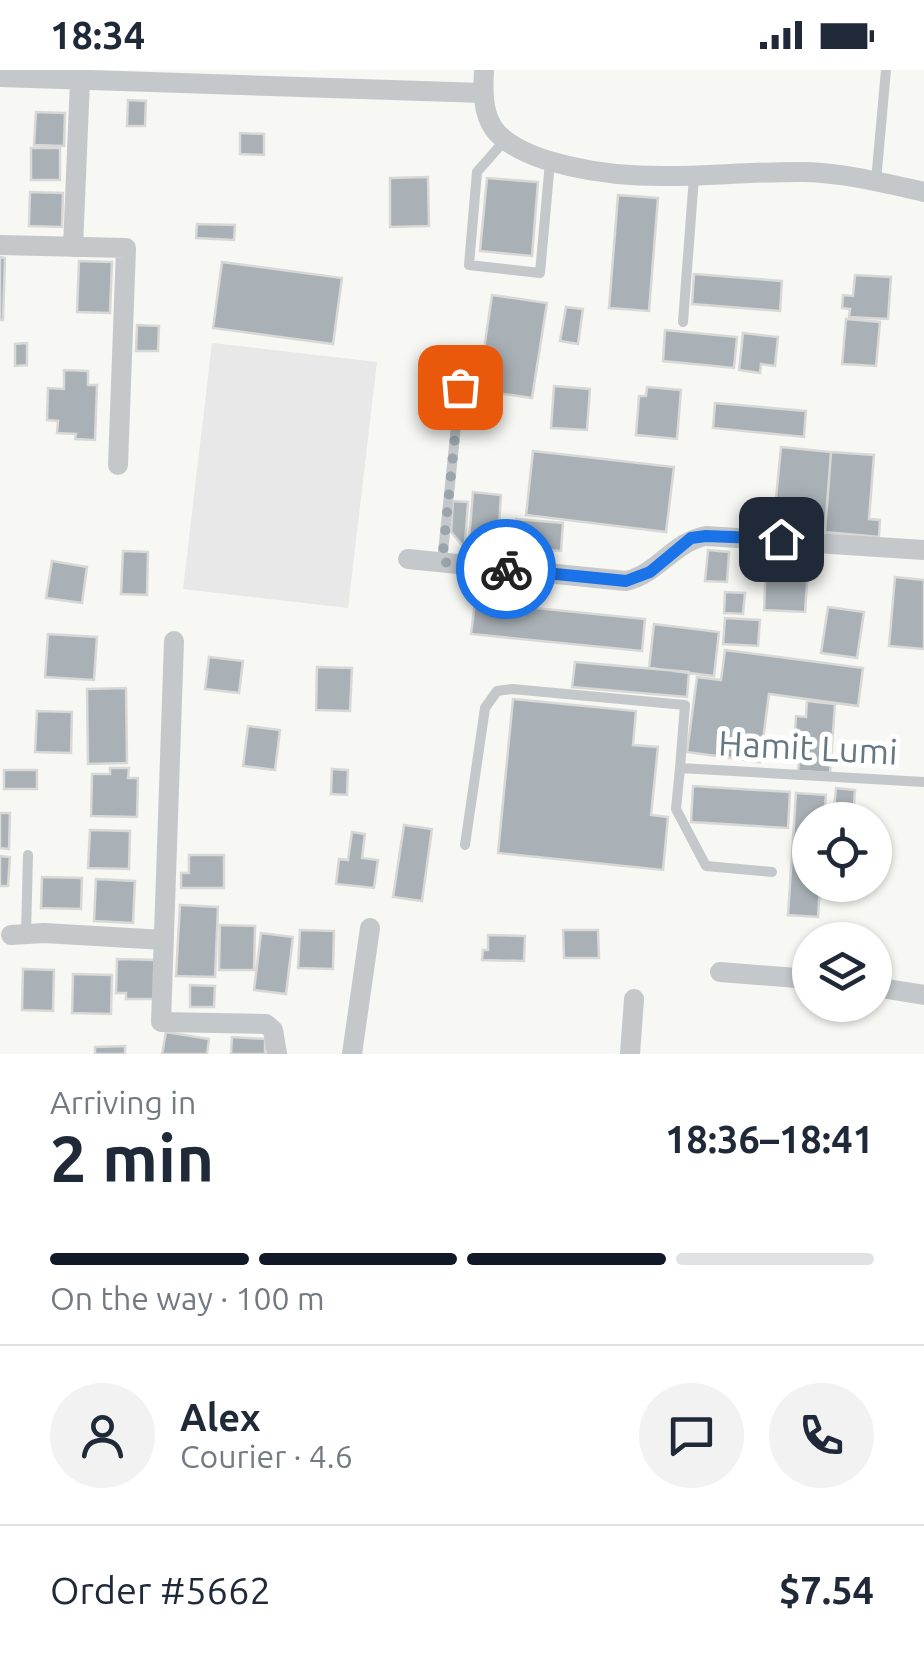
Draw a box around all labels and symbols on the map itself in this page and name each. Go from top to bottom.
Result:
pin [418,345,503,430]
pin [739,497,824,582]
courier [456,519,556,619]
street label: Hamit Lumi [717,722,899,772]

